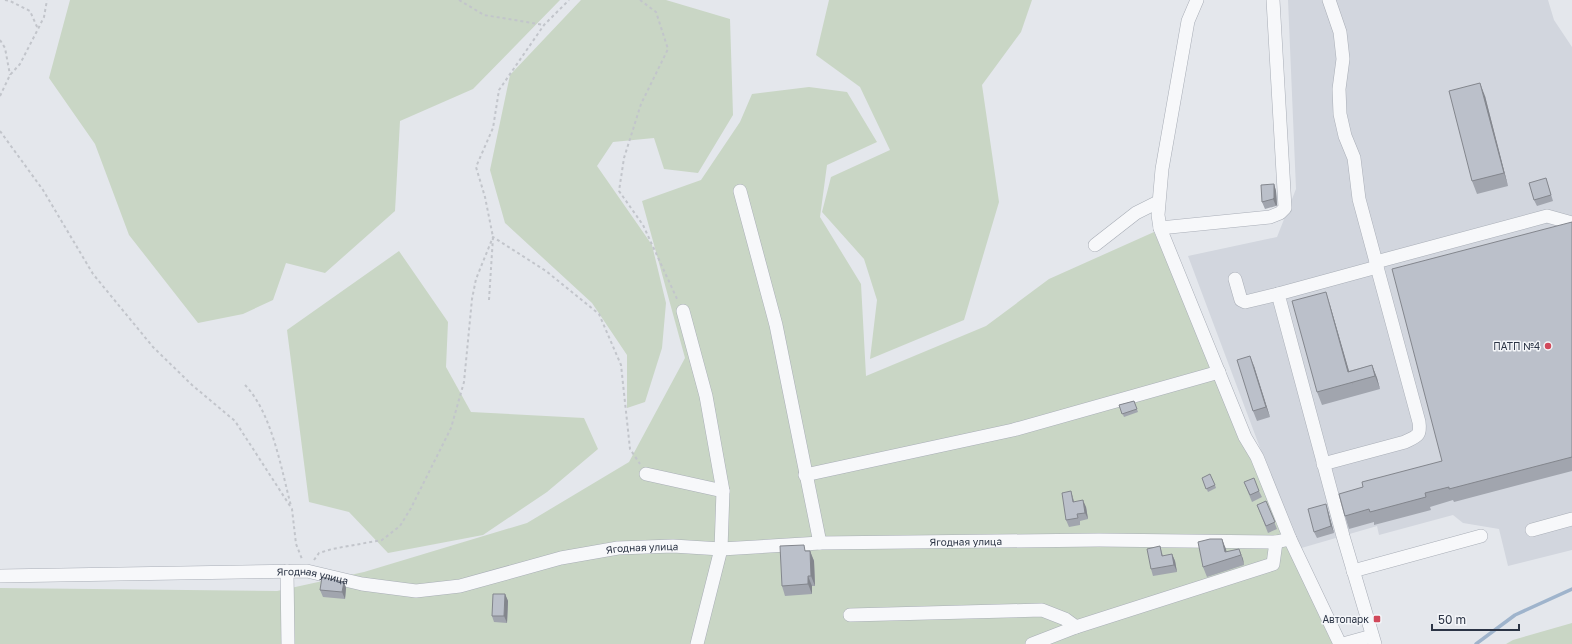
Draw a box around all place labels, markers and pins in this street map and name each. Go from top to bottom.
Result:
place label: ПАТП №4 [1493,340,1540,352]
marker: ПАТП №4 [1543,341,1553,351]
place label: Автопарк [1322,613,1369,625]
marker: Автопарк [1372,614,1382,624]

